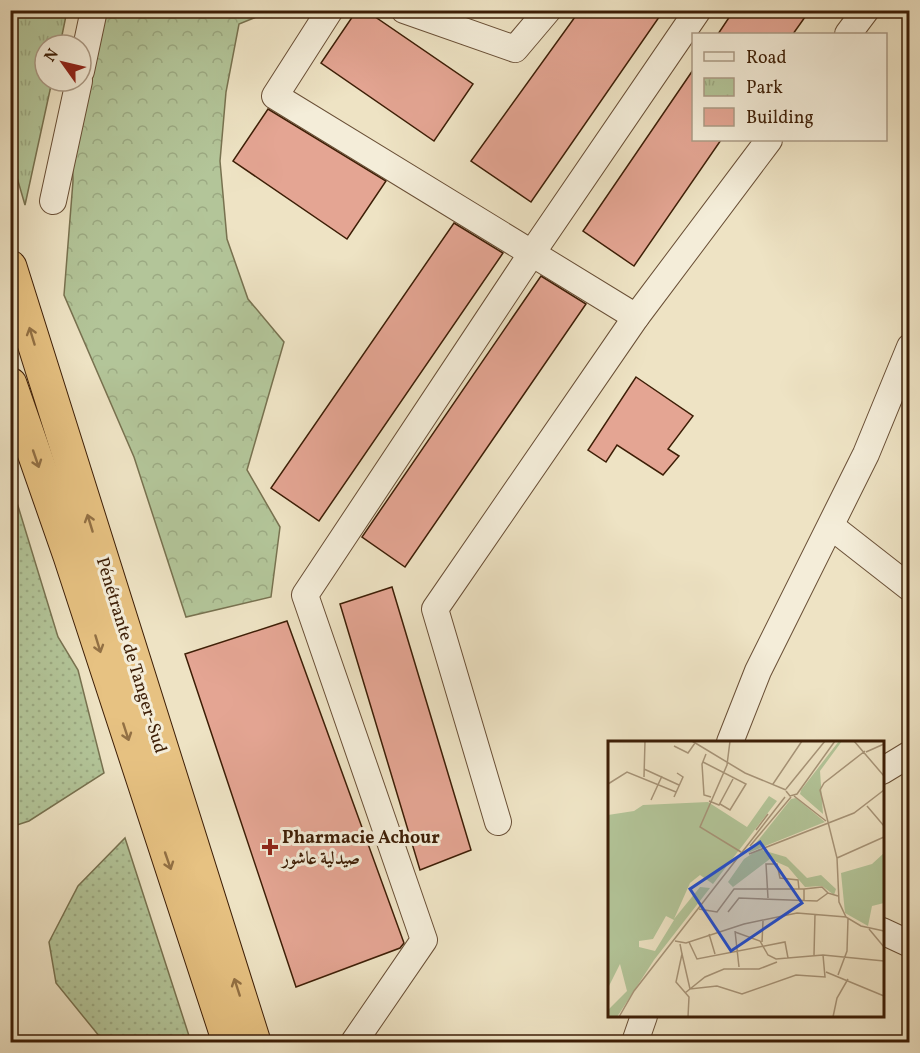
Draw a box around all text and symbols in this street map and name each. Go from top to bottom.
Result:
north arrow [33,33,93,93]
legend [692,33,887,141]
text: N [40,44,65,67]
text: Road [746,46,787,71]
text: Park [746,76,783,101]
text: Building [746,106,814,131]
one-way arrow [26,327,37,346]
one-way arrow [32,449,43,468]
one-way arrow [84,514,95,533]
street label: Pénétrante de Tanger-Sud [89,554,172,757]
one-way arrow [93,634,104,653]
one-way arrow [121,722,132,741]
inset map [608,741,884,1017]
place label: Pharmacie Achour صيدلية عاشور [280,826,440,872]
marker: Pharmacie Achour صيدلية عاشور [263,840,277,854]
one-way arrow [164,851,175,870]
one-way arrow [230,978,241,997]

